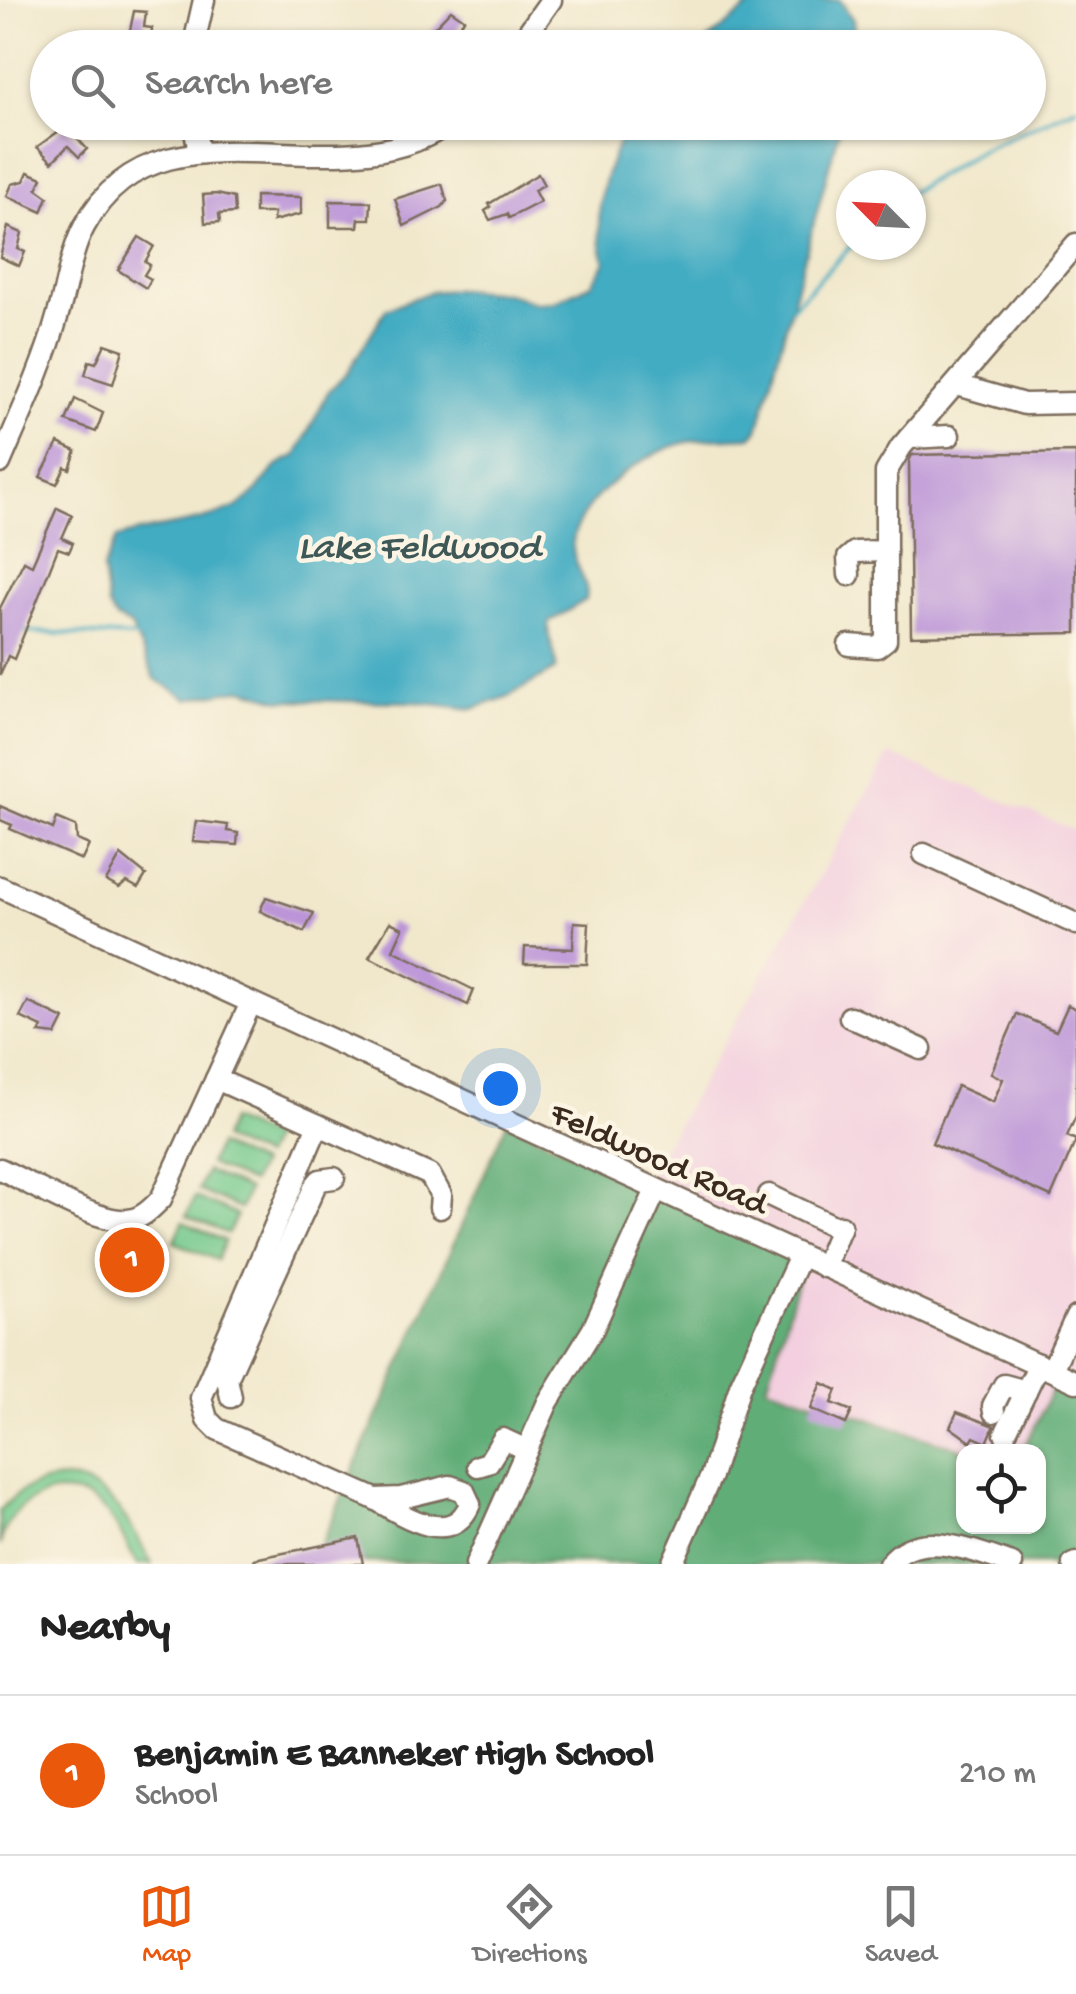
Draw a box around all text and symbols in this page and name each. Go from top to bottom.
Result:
search box [30,30,1046,140]
icon: search [65,58,120,113]
text: Search here [145,63,332,107]
north arrow [836,170,926,260]
water label: Lake Feldwood [298,528,543,572]
your location [475,1063,526,1114]
street label: Feldwood Road [542,1095,775,1228]
pin: 1 [100,1222,164,1298]
map controls [956,1444,1046,1534]
button: locate [956,1444,1046,1534]
text: Nearby [40,1605,170,1654]
text: Benjamin E Banneker High School [135,1734,654,1778]
text: 1 [66,1756,79,1794]
text: 210 m [959,1756,1036,1794]
text: School [135,1778,218,1816]
tab: Map [139,1879,194,1972]
tab: Directions [473,1879,587,1972]
tab: Saved [865,1879,937,1972]

